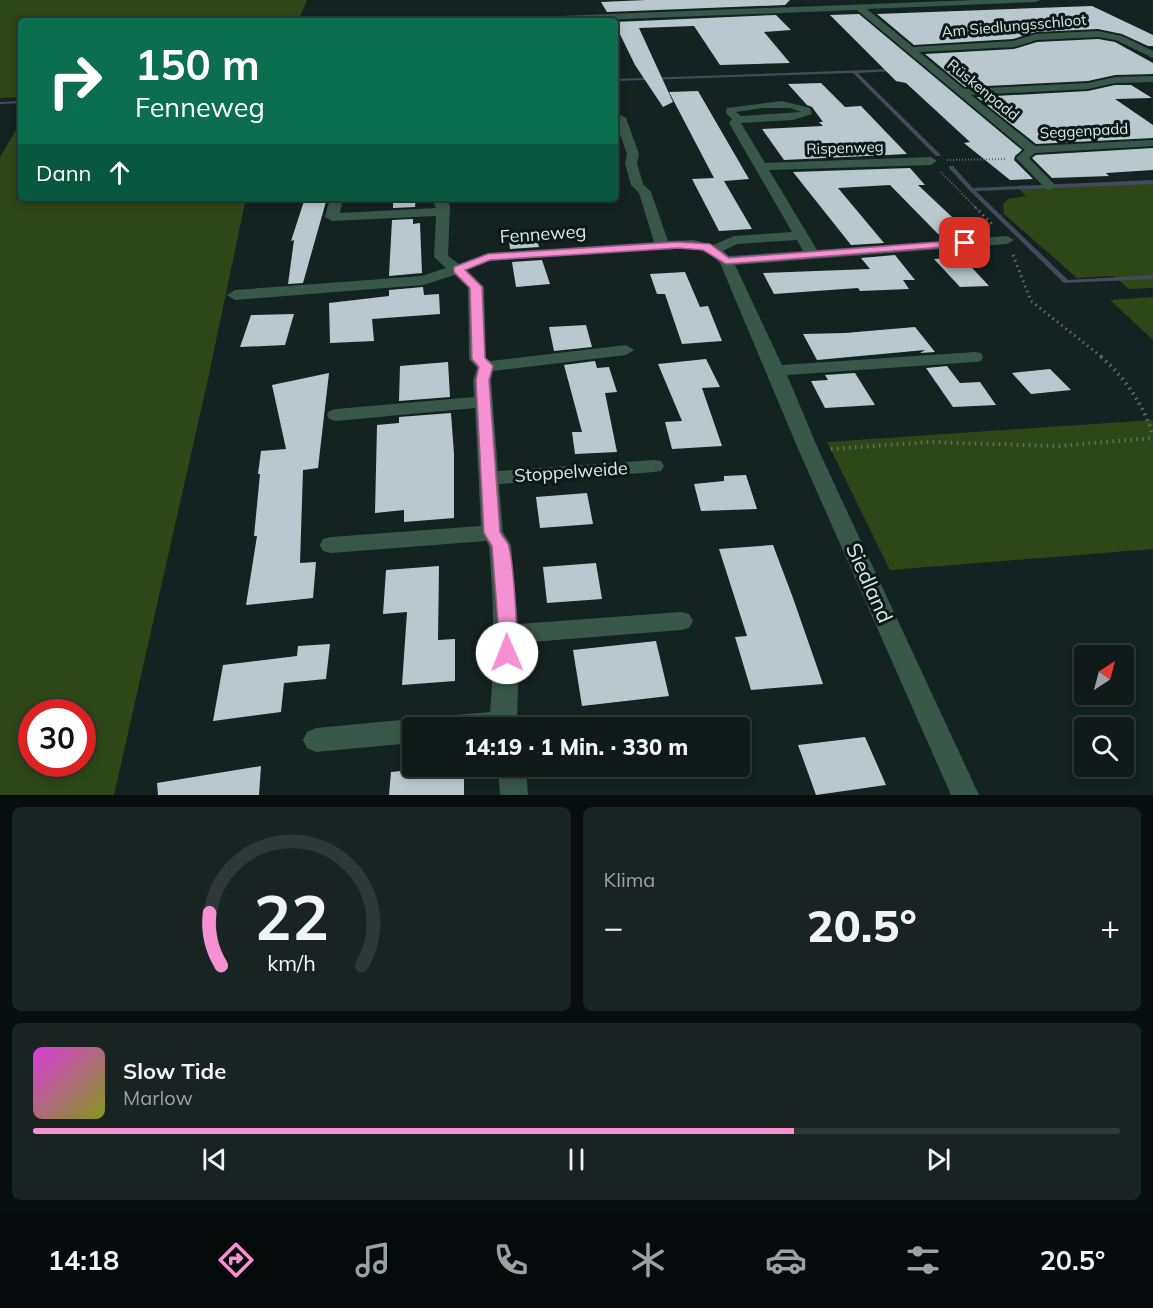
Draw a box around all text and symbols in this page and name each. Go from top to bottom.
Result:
street label: Am Siedlungsschloot [941,10,1087,41]
text: 150 m [135,38,260,91]
icon: right [36,42,114,120]
street label: Rüskenpadd [944,55,1023,124]
text: Fenneweg [135,90,265,124]
street label: Seggenpadd [1039,119,1129,142]
street label: Rispenweg [806,137,884,158]
icon: ahead [103,156,136,189]
text: Dann [36,159,91,187]
pin [939,217,990,268]
street label: Fenneweg [499,219,587,248]
icon: arrive [948,226,981,259]
street label: Stoppelweide [514,456,628,487]
street label: Siedland [841,539,899,627]
position arrow [475,621,539,685]
north arrow [1074,645,1134,705]
map controls [1074,645,1134,777]
speed limit sign: 30 [18,699,96,777]
button: search [1074,717,1134,777]
text: 14:19 · 1 Min. · 330 m [464,733,688,761]
text: Klima [604,867,655,892]
text: 22 [254,877,329,956]
text: 20.5° [807,897,917,953]
text: − [604,906,623,947]
text: + [1100,906,1120,947]
text: km/h [267,949,315,976]
text: Slow Tide [123,1057,226,1085]
text: Marlow [123,1085,193,1110]
icon: previous [198,1143,231,1176]
icon: pause [560,1143,593,1176]
icon: next [922,1143,955,1176]
icon: directions [215,1239,257,1281]
icon: music [352,1239,394,1281]
icon: phone [490,1239,532,1281]
icon: climate [627,1239,669,1281]
icon: car [765,1239,807,1281]
icon: filters [902,1239,944,1281]
text: 14:18 [48,1243,119,1277]
text: 20.5° [1040,1243,1105,1277]

